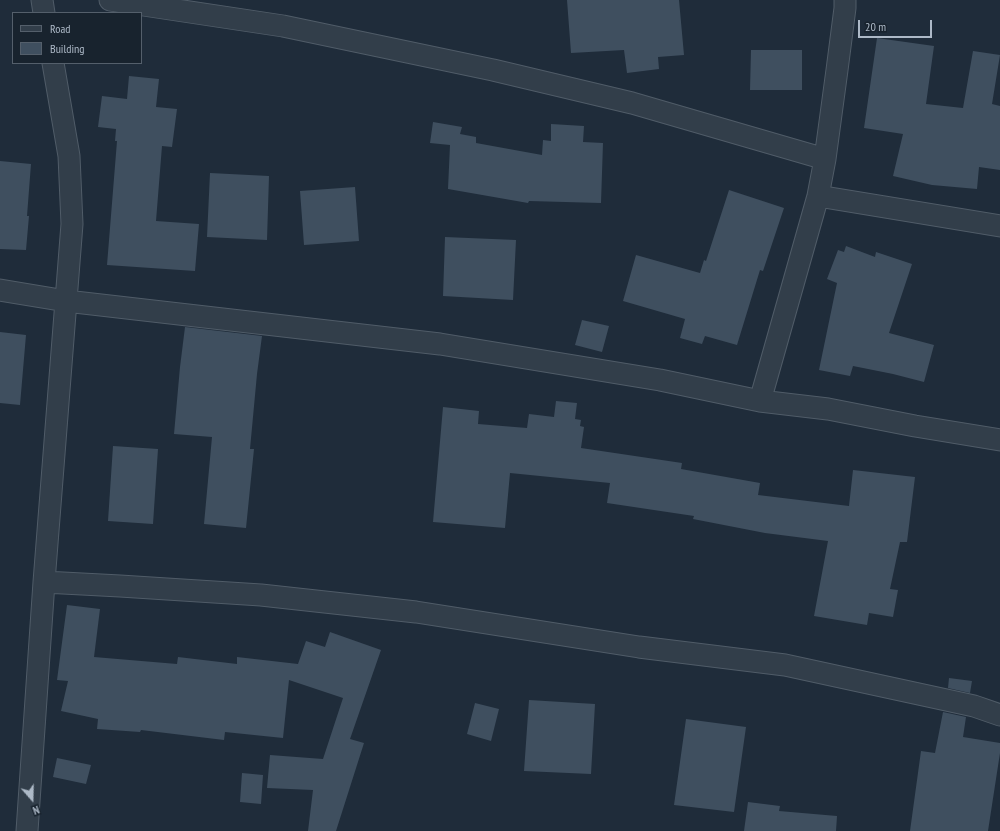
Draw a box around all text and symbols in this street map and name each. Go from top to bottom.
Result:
legend [12,12,142,64]
scale bar [860,12,934,38]
text: 20 m [865,19,886,34]
text: Road [50,21,70,36]
text: Building [50,41,85,56]
north arrow [12,779,52,819]
text: N [31,803,41,818]

